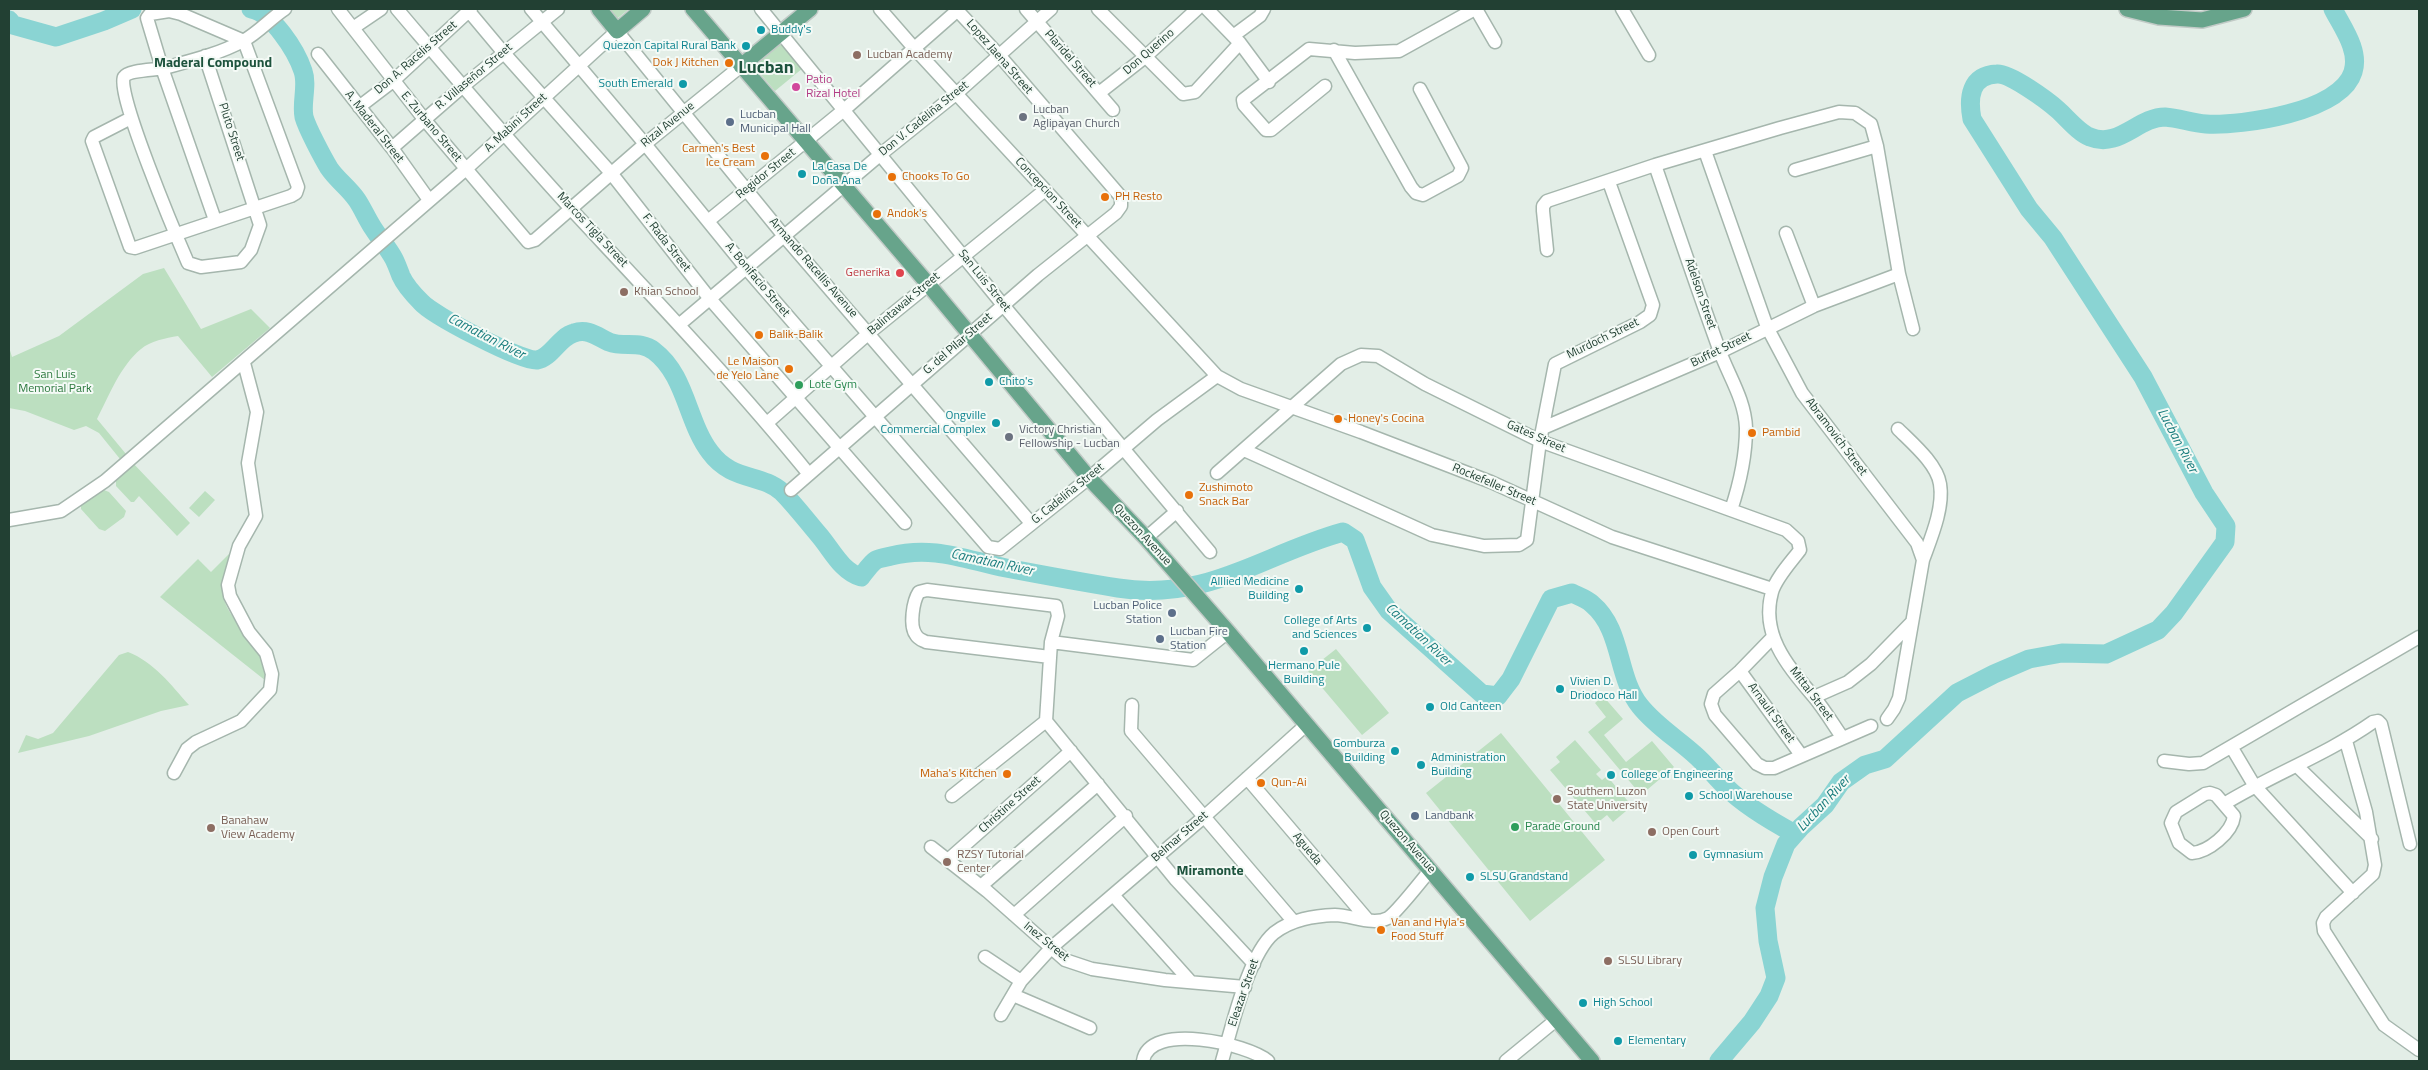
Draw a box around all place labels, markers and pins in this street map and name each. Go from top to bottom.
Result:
place label: Buddy's [771,23,811,37]
marker: Buddy's [755,24,767,36]
place label: Quezon Capital Rural Bank [603,39,736,53]
marker: Quezon Capital Rural Bank [740,40,752,52]
place label: Lucban Academy [867,48,952,62]
marker: Lucban Academy [851,49,863,61]
place label: Dok J Kitchen [653,56,719,70]
marker: Dok J Kitchen [723,57,735,69]
place label: Patio Rizal Hotel [806,73,860,101]
place label: South Emerald [598,77,673,91]
marker: South Emerald [677,78,689,90]
marker: Patio Rizal Hotel [790,81,802,93]
place label: Lucban Aglipayan Church [1033,103,1120,131]
place label: Lucban Municipal Hall [740,108,811,136]
marker: Lucban Aglipayan Church [1017,111,1029,123]
marker: Lucban Municipal Hall [724,116,736,128]
place label: Carmen's Best Ice Cream [682,142,755,170]
marker: Carmen's Best Ice Cream [759,150,771,162]
place label: La Casa De Doña Ana [812,160,867,188]
marker: La Casa De Doña Ana [796,168,808,180]
place label: Chooks To Go [902,170,970,184]
marker: Chooks To Go [886,171,898,183]
place label: PH Resto [1115,190,1162,204]
marker: PH Resto [1099,191,1111,203]
place label: Andok's [887,207,927,221]
marker: Andok's [871,208,883,220]
place label: Generika [846,266,890,280]
marker: Generika [894,267,906,279]
place label: Khian School [634,285,699,299]
marker: Khian School [618,286,630,298]
place label: Balik-Balik [769,328,823,342]
marker: Balik-Balik [753,329,765,341]
place label: Le Maison de Yelo Lane [716,355,779,383]
marker: Le Maison de Yelo Lane [783,363,795,375]
place label: Chito's [999,375,1033,389]
marker: Chito's [983,376,995,388]
place label: Lote Gym [809,378,857,392]
marker: Lote Gym [793,379,805,391]
place label: Ongville Commercial Complex [881,409,986,437]
place label: Honey's Cocina [1348,412,1424,426]
marker: Honey's Cocina [1332,413,1344,425]
marker: Ongville Commercial Complex [990,417,1002,429]
place label: Victory Christian Fellowship - Lucban [1019,423,1120,451]
place label: Pambid [1762,426,1800,440]
marker: Pambid [1746,427,1758,439]
marker: Victory Christian Fellowship - Lucban [1003,431,1015,443]
place label: Zushimoto Snack Bar [1199,481,1253,509]
marker: Zushimoto Snack Bar [1183,489,1195,501]
place label: Alllied Medicine Building [1210,575,1289,603]
marker: Alllied Medicine Building [1293,583,1305,595]
place label: Lucban Police Station [1093,599,1162,627]
marker: Lucban Police Station [1166,607,1178,619]
place label: College of Arts and Sciences [1284,614,1357,642]
marker: College of Arts and Sciences [1361,622,1373,634]
place label: Lucban Fire Station [1170,625,1228,653]
marker: Lucban Fire Station [1154,633,1166,645]
marker: Hermano Pule Building [1298,645,1310,657]
place label: Hermano Pule Building [1268,659,1340,687]
place label: Vivien D. Driodoco Hall [1570,675,1637,703]
marker: Vivien D. Driodoco Hall [1554,683,1566,695]
place label: Old Canteen [1440,700,1501,714]
marker: Old Canteen [1424,701,1436,713]
place label: Gomburza Building [1333,737,1385,765]
marker: Gomburza Building [1389,745,1401,757]
place label: Administration Building [1431,751,1506,779]
marker: Administration Building [1415,759,1427,771]
place label: Maha's Kitchen [920,767,997,781]
marker: Maha's Kitchen [1001,768,1013,780]
place label: College of Engineering [1621,768,1733,782]
marker: College of Engineering [1605,769,1617,781]
place label: Qun-Ai [1271,776,1307,790]
marker: Qun-Ai [1255,777,1267,789]
place label: Southern Luzon State University [1567,785,1647,813]
place label: School Warehouse [1699,789,1793,803]
marker: School Warehouse [1683,790,1695,802]
marker: Southern Luzon State University [1551,793,1563,805]
place label: Landbank [1425,809,1474,823]
marker: Landbank [1409,810,1421,822]
place label: Banahaw View Academy [221,814,295,842]
place label: Parade Ground [1525,820,1600,834]
marker: Parade Ground [1509,821,1521,833]
marker: Banahaw View Academy [205,822,217,834]
place label: Open Court [1662,825,1719,839]
marker: Open Court [1646,826,1658,838]
place label: RZSY Tutorial Center [957,848,1024,876]
place label: Gymnasium [1703,848,1763,862]
marker: Gymnasium [1687,849,1699,861]
marker: RZSY Tutorial Center [941,856,953,868]
place label: SLSU Grandstand [1480,870,1568,884]
marker: SLSU Grandstand [1464,871,1476,883]
place label: Van and Hyla's Food Stuff [1391,916,1465,944]
marker: Van and Hyla's Food Stuff [1375,924,1387,936]
place label: SLSU Library [1618,954,1682,968]
marker: SLSU Library [1602,955,1614,967]
place label: High School [1593,996,1653,1010]
marker: High School [1577,997,1589,1009]
place label: Elementary [1628,1034,1686,1048]
marker: Elementary [1612,1035,1624,1047]

